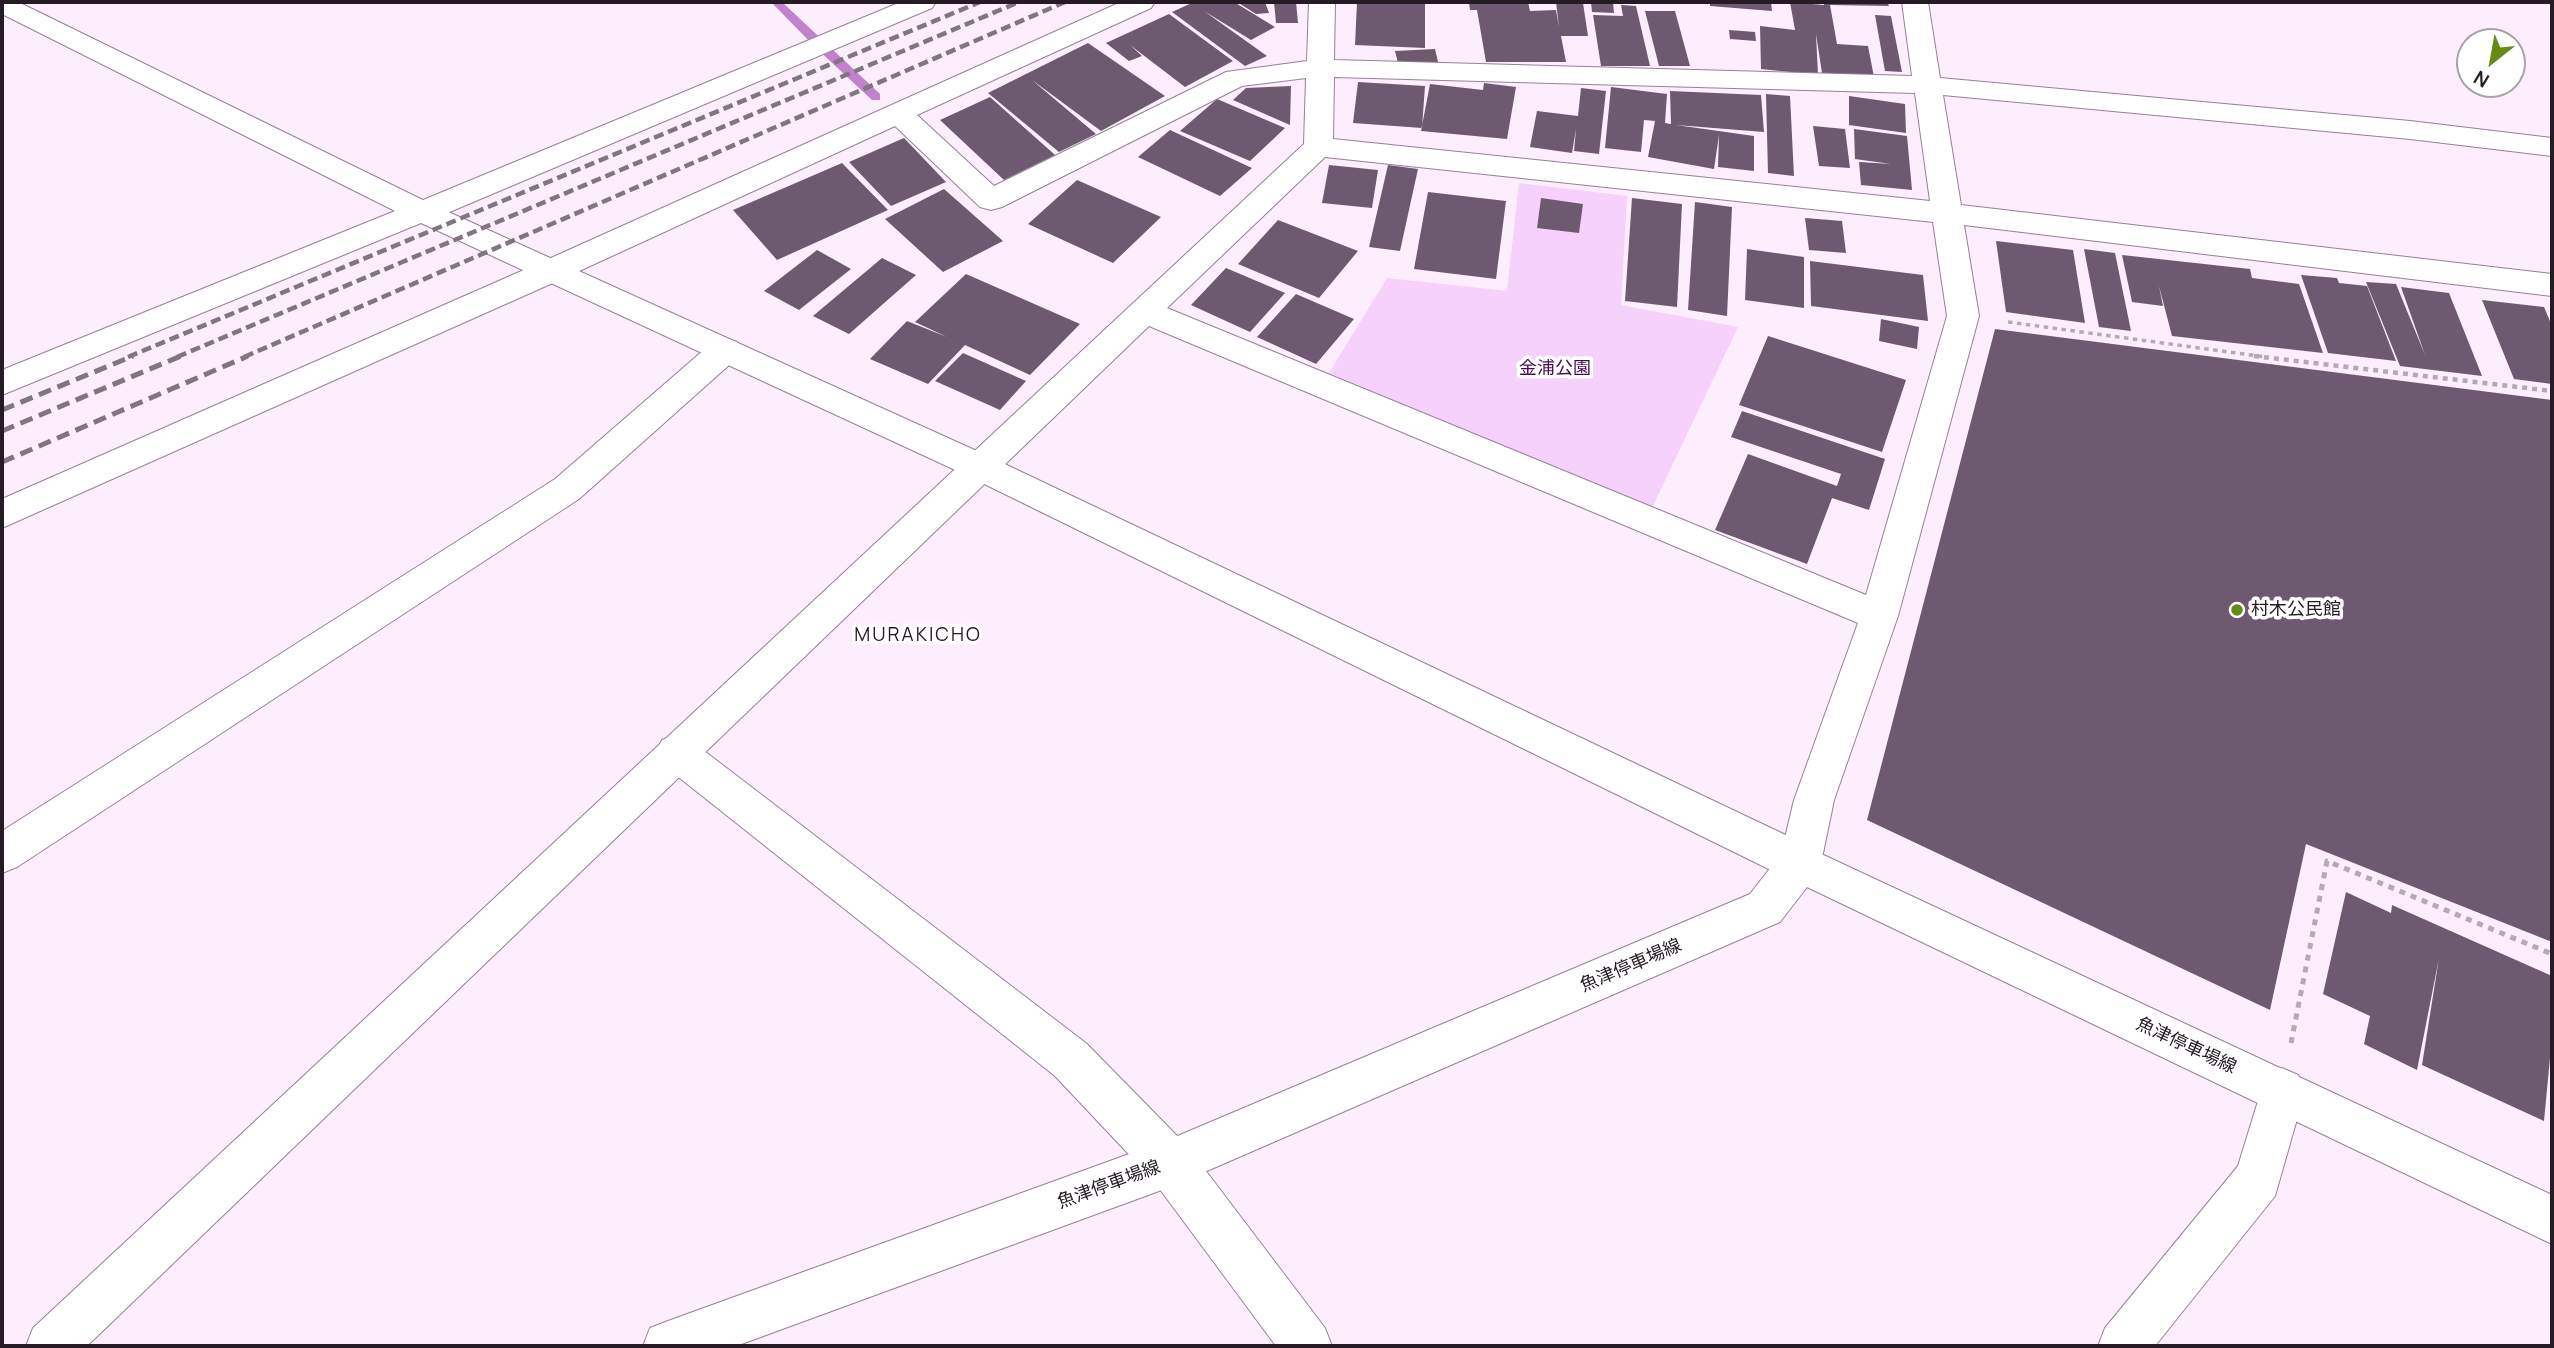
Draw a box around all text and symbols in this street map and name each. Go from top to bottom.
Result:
north arrow [2456,28,2526,98]
text: N [2469,65,2494,94]
park label: 金浦公園 [1519,358,1591,380]
place label: 村木公民館 [2251,599,2341,621]
marker: 村木公民館 [2229,602,2245,618]
district label: MURAKICHO [855,625,981,647]
street label: 魚津停車場線 [1577,935,1685,997]
street label: 魚津停車場線 [2132,1013,2240,1079]
street label: 魚津停車場線 [1055,1156,1163,1214]

